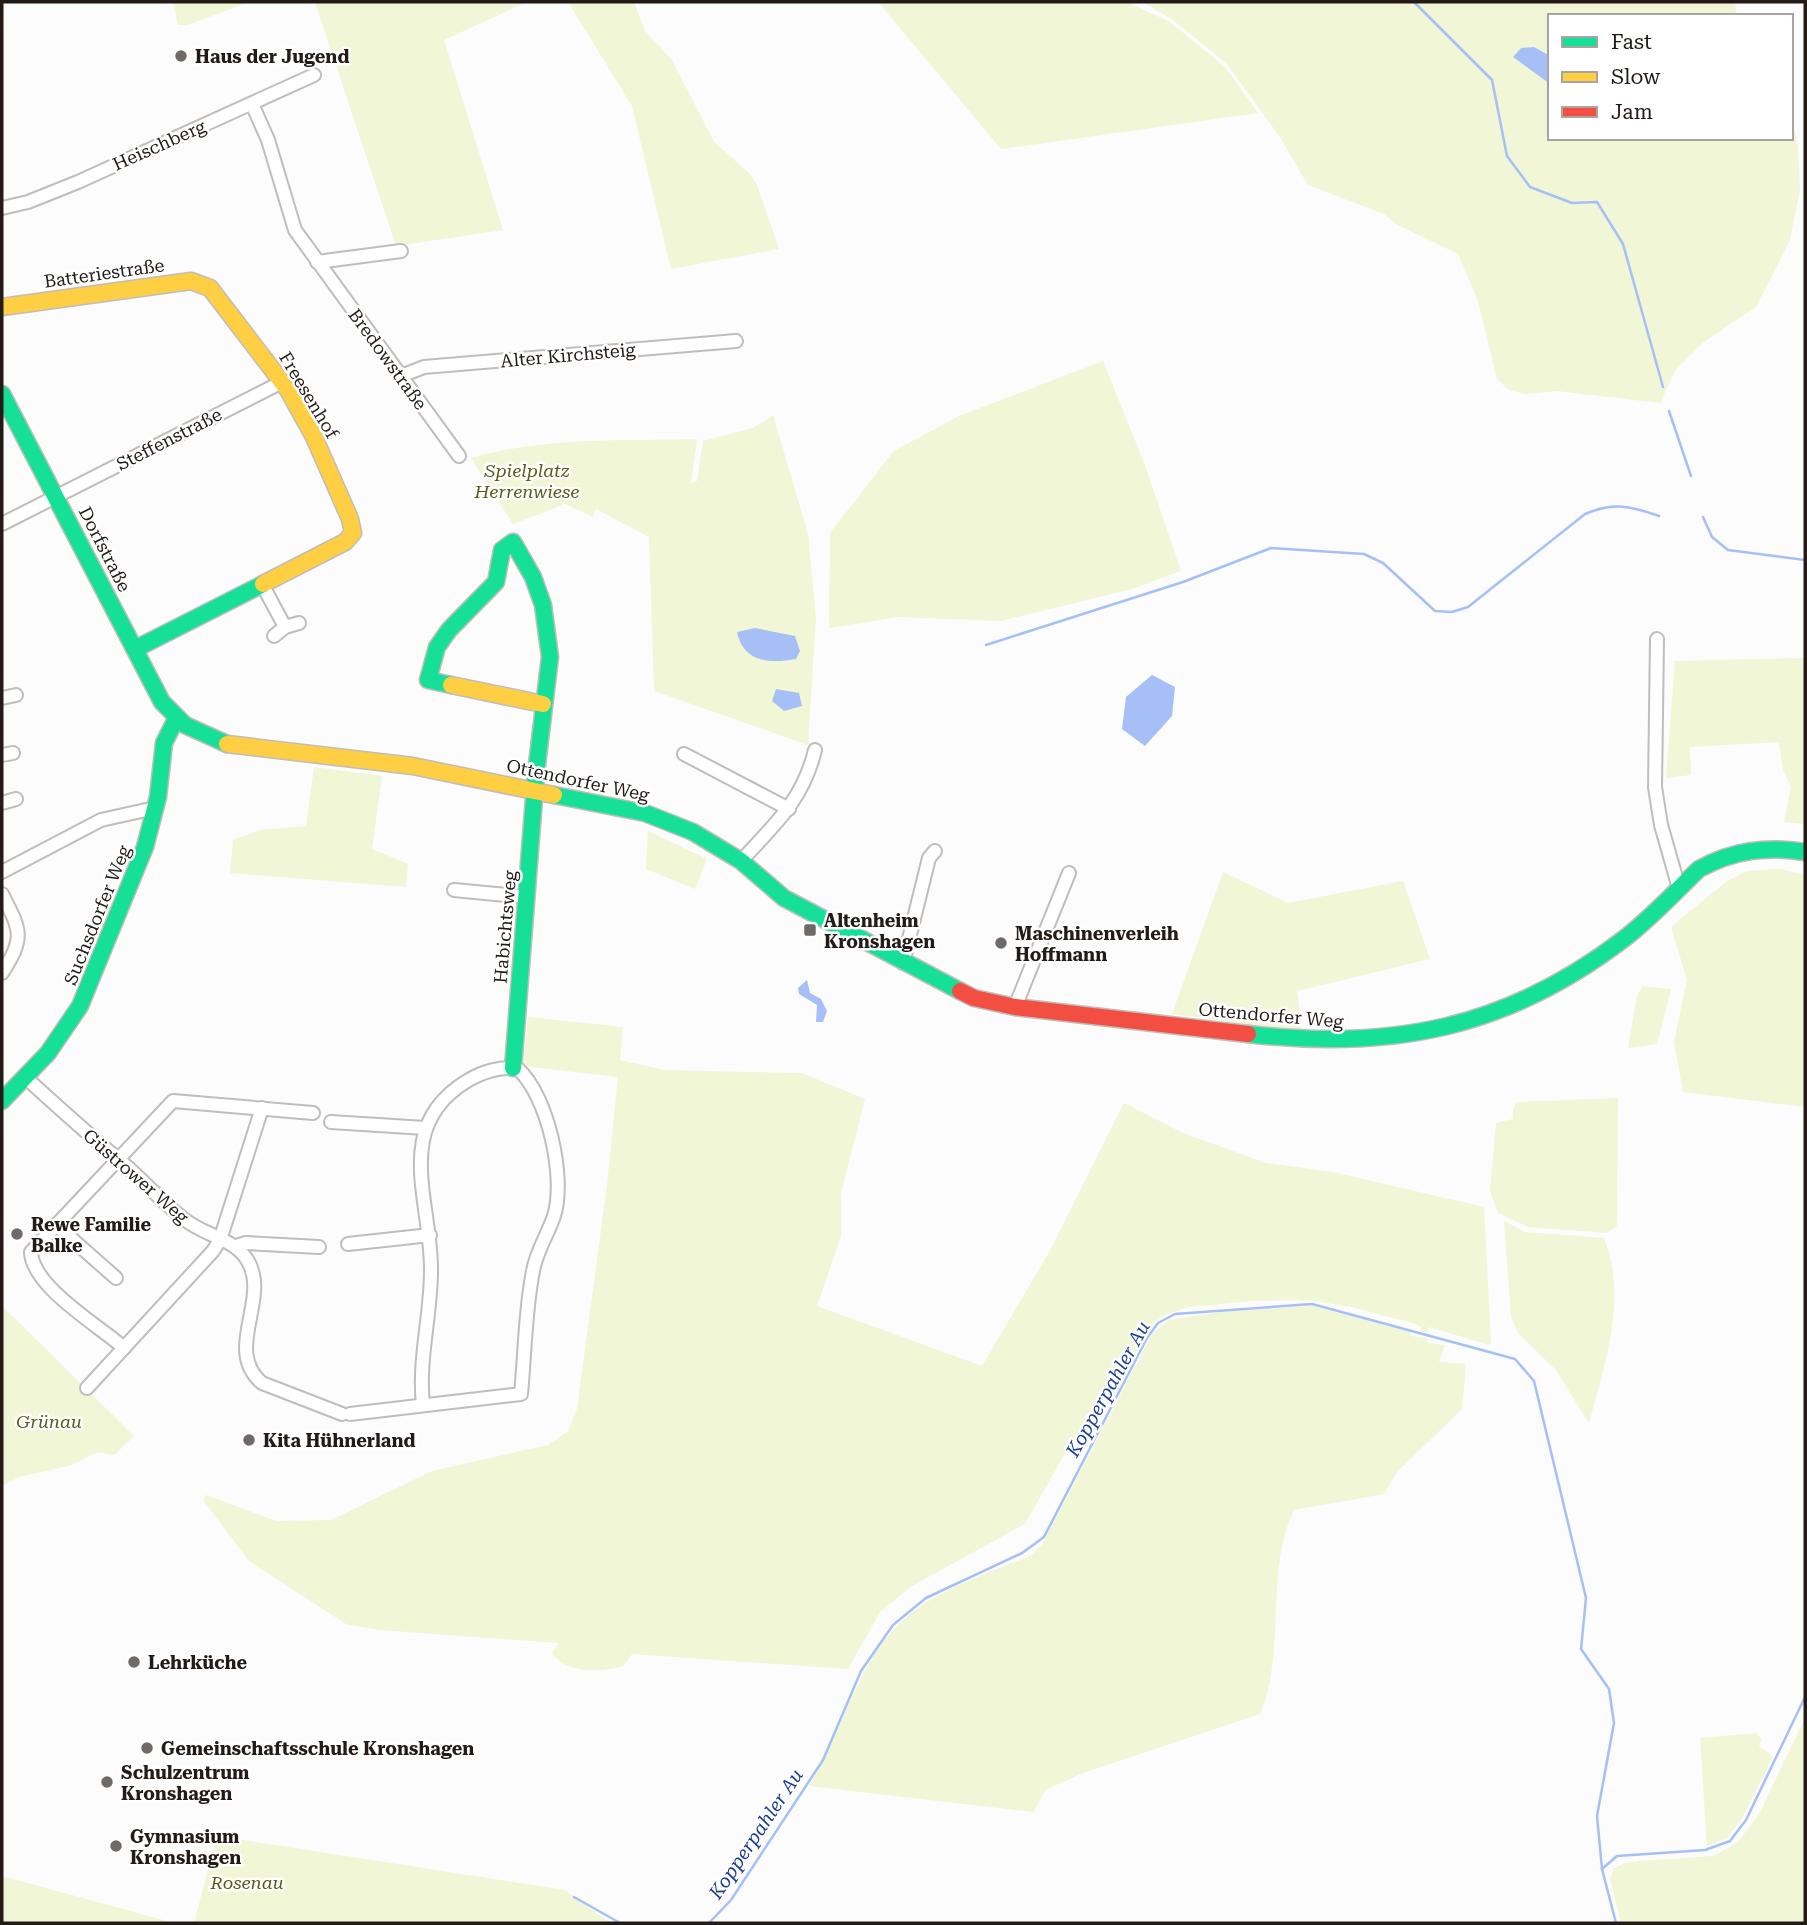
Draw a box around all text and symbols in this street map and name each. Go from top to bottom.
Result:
legend [1548,14,1793,140]
text: Fast [1611,30,1652,54]
place label: Haus der Jugend [195,46,349,67]
marker: Haus der Jugend [173,48,189,64]
text: Slow [1611,65,1661,89]
text: Jam [1611,100,1653,124]
street label: Heischberg [109,115,209,175]
street label: Batteriestraße [43,254,166,292]
street label: Bredowstraße [344,304,432,414]
street label: Alter Kirchsteig [500,339,637,371]
street label: Freesenhof [275,348,343,443]
street label: Steffenstraße [113,403,225,475]
park label: Spielplatz Herrenwiese [474,460,579,502]
street label: Dorfstraße [75,503,135,595]
street label: Ottendorfer Weg [505,755,652,806]
street label: Suchsdorfer Weg [59,841,135,988]
street label: Habichtsweg [490,869,520,984]
place label: Altenheim Kronshagen [824,910,935,952]
marker: Altenheim Kronshagen [802,922,818,938]
place label: Maschinenverleih Hoffmann [1015,923,1179,965]
marker: Maschinenverleih Hoffmann [993,935,1009,951]
street label: Ottendorfer Weg [1198,998,1345,1032]
street label: Güstrower Weg [79,1125,194,1228]
place label: Rewe Familie Balke [31,1214,151,1256]
marker: Rewe Familie Balke [9,1226,25,1242]
water label: Kopperpahler Au [1061,1317,1155,1462]
park label: Grünau [16,1411,82,1432]
place label: Kita Hühnerland [263,1430,416,1451]
marker: Kita Hühnerland [241,1432,257,1448]
place label: Lehrküche [148,1652,248,1673]
marker: Lehrküche [126,1654,142,1670]
place label: Gemeinschaftsschule Kronshagen [161,1738,474,1759]
marker: Gemeinschaftsschule Kronshagen [139,1740,155,1756]
place label: Schulzentrum Kronshagen [121,1762,250,1804]
water label: Kopperpahler Au [703,1764,808,1904]
marker: Schulzentrum Kronshagen [99,1774,115,1790]
place label: Gymnasium Kronshagen [130,1826,241,1868]
marker: Gymnasium Kronshagen [108,1838,124,1854]
park label: Rosenau [209,1872,284,1893]

